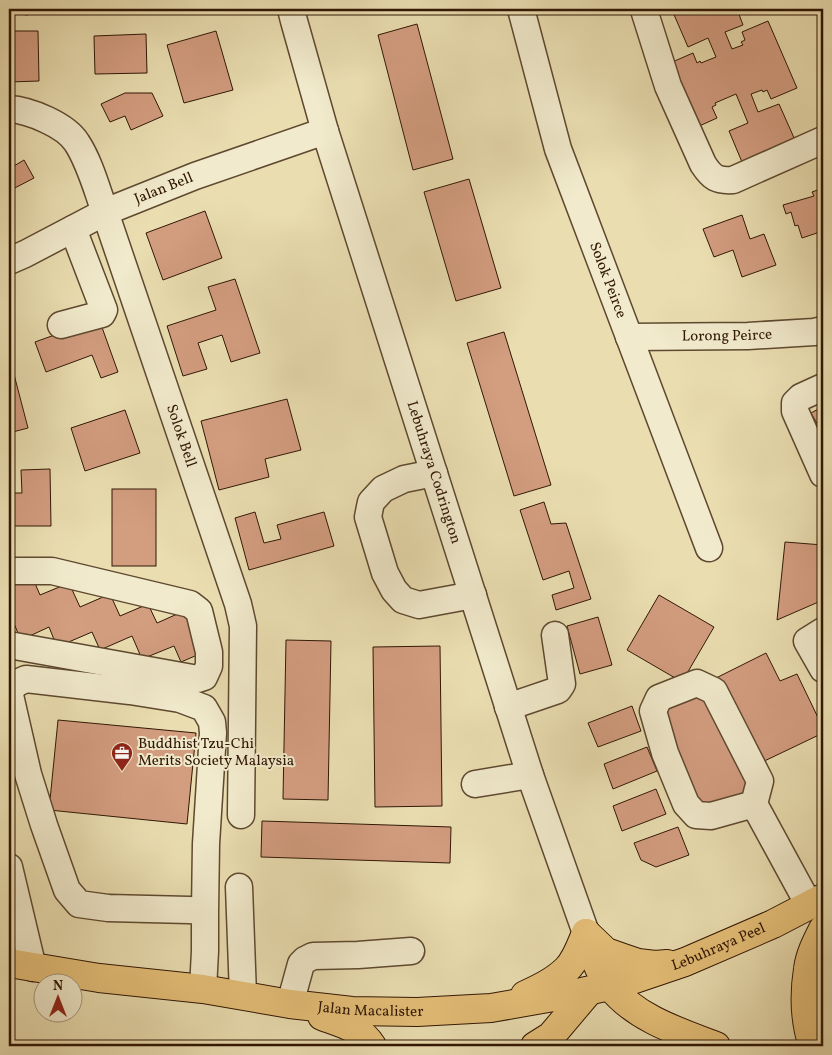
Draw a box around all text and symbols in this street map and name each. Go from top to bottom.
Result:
street label: Jalan Bell [131,167,196,210]
street label: Solok Peirce [584,239,632,321]
street label: Lorong Peirce [682,324,773,347]
street label: Lebuhraya Codrington [401,398,466,547]
street label: Solok Bell [161,402,201,470]
place label: Buddhist Tzu-Chi Merits Society Malaysia [138,734,294,772]
office icon: Buddhist Tzu-Chi Merits Society Malaysia [110,741,134,772]
street label: Lebuhraya Peel [669,918,769,976]
north arrow [32,972,82,1022]
text: N [53,977,63,996]
street label: Jalan Macalister [317,997,424,1023]

